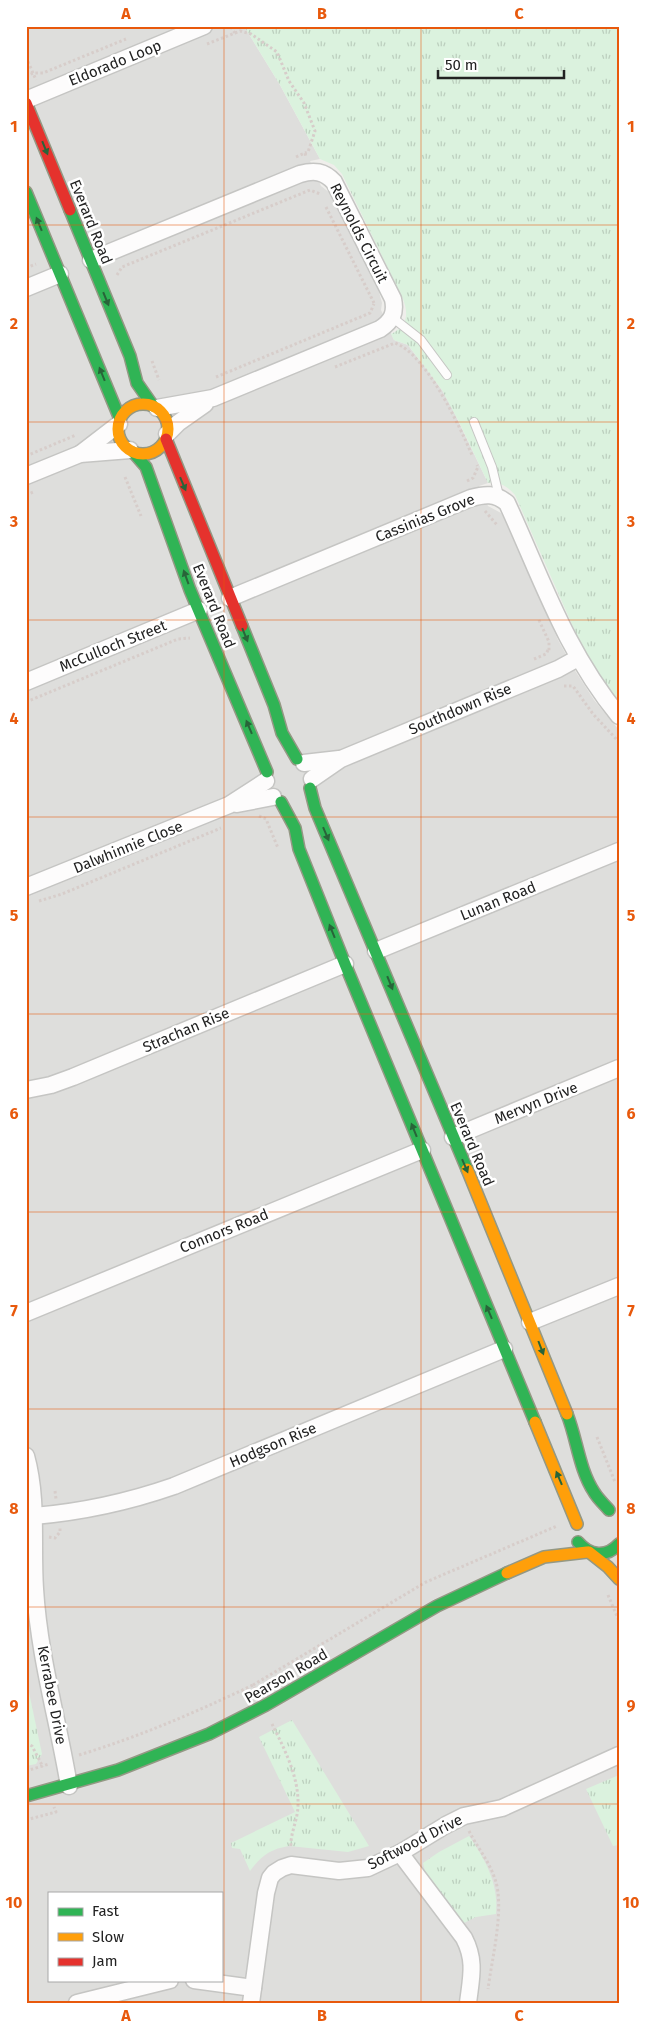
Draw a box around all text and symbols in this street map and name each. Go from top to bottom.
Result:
text: A [120,4,131,23]
text: B [317,4,327,23]
text: C [514,4,524,23]
street label: Eldorado Loop [66,36,164,90]
scale bar [438,48,564,80]
text: 50 m [445,56,478,74]
text: 1 [10,117,18,136]
text: 1 [627,117,635,136]
one-way arrow [41,141,49,156]
street label: Everard Road [66,177,116,267]
street label: Reynolds Circuit [326,180,392,286]
one-way arrow [35,217,43,231]
one-way arrow [103,292,111,306]
text: 2 [10,314,18,333]
text: 2 [627,314,635,333]
one-way arrow [97,367,105,381]
one-way arrow [180,477,188,492]
street label: Cassinias Grove [373,490,477,546]
text: 3 [9,512,18,531]
text: 3 [626,512,635,531]
street label: Everard Road [189,561,239,651]
one-way arrow [182,570,189,585]
street label: McCulloch Street [57,616,170,676]
one-way arrow [241,628,249,643]
street label: Southdown Rise [406,679,514,739]
text: 4 [9,709,19,728]
text: 4 [626,709,636,728]
one-way arrow [244,720,252,734]
street label: Dalwhinnie Close [71,817,185,877]
one-way arrow [322,827,330,841]
street label: Lunan Road [457,878,539,924]
text: 5 [10,906,19,925]
text: 5 [627,906,636,925]
one-way arrow [328,923,336,938]
one-way arrow [386,976,394,991]
street label: Strachan Rise [140,1004,232,1056]
street label: Mervyn Drive [492,1078,580,1128]
street label: Everard Road [446,1099,498,1189]
text: 6 [9,1104,19,1123]
text: 6 [626,1104,636,1123]
one-way arrow [410,1122,418,1137]
one-way arrow [461,1159,469,1174]
street label: Connors Road [177,1205,271,1257]
text: 7 [10,1301,18,1320]
text: 7 [627,1301,635,1320]
one-way arrow [485,1305,493,1319]
one-way arrow [538,1341,545,1356]
street label: Hodgson Rise [227,1419,319,1471]
one-way arrow [555,1470,563,1485]
text: 8 [9,1499,19,1518]
text: 8 [626,1499,636,1518]
street label: Kerrabee Drive [34,1644,70,1746]
street label: Pearson Road [241,1645,331,1707]
text: 9 [10,1696,19,1715]
text: 9 [627,1696,636,1715]
street label: Softwood Drive [365,1810,465,1874]
legend [48,1892,222,1982]
text: 10 [6,1893,22,1912]
text: 10 [623,1893,639,1912]
text: Fast [92,1902,119,1920]
text: Slow [92,1928,124,1946]
text: Jam [92,1952,118,1970]
text: A [120,2006,131,2025]
text: B [317,2006,327,2025]
text: C [514,2006,524,2025]

